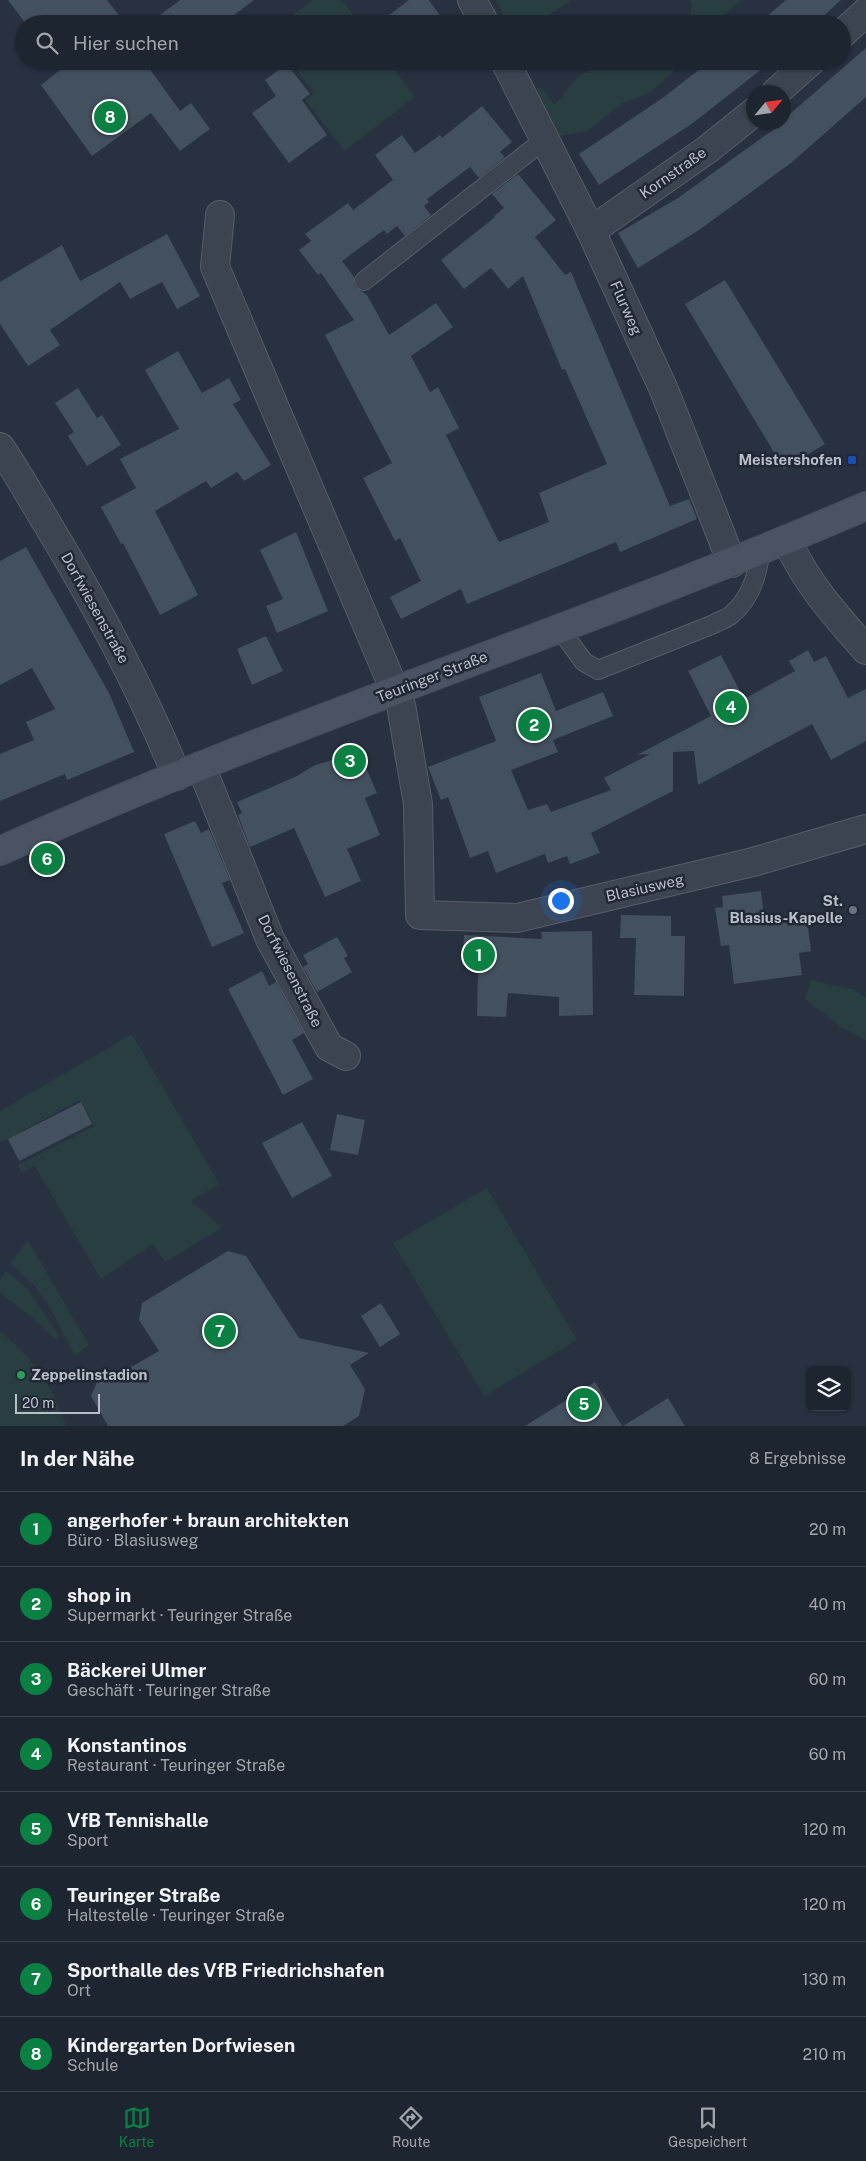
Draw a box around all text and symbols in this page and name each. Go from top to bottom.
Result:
search box [15,15,851,70]
icon: search [33,29,61,57]
text: Hier suchen [73,32,179,54]
north arrow [746,85,791,130]
pin: 8 [94,98,126,136]
street label: Kornstraße [636,143,709,202]
street label: Flurweg [607,278,646,337]
place label: Meistershofen [738,451,842,468]
marker: Meistershofen [846,454,858,466]
street label: Dorfwiesenstraße [58,549,133,666]
street label: Teuringer Straße [374,648,490,706]
pin: 4 [715,688,747,726]
pin: 2 [518,706,550,744]
pin: 3 [334,742,366,780]
pin: 6 [31,840,63,878]
street label: Blasiusweg [604,870,686,905]
your location [548,888,574,914]
place label: St. Blasius-Kapelle [729,892,843,926]
marker: St. Blasius-Kapelle [847,904,859,916]
street label: Dorfwiesenstraße [255,912,326,1030]
pin: 1 [463,936,495,974]
pin: 7 [204,1312,236,1350]
place label: Zeppelinstadion [31,1366,148,1383]
map controls [806,1366,851,1411]
button: layers [806,1366,851,1411]
marker: Zeppelinstadion [15,1369,27,1381]
pin: 5 [568,1385,600,1423]
scale bar [15,1391,100,1414]
text: 20 m [22,1395,54,1411]
text: In der Nähe [20,1446,135,1471]
text: 8 Ergebnisse [749,1449,846,1468]
text: angerhofer + braun architekten [67,1509,349,1531]
text: 1 [33,1520,39,1539]
text: 20 m [809,1520,846,1539]
text: Büro · Blasiusweg [67,1531,199,1550]
text: shop in [67,1584,131,1606]
text: 2 [31,1595,41,1614]
text: 40 m [808,1595,846,1614]
text: Supermarkt · Teuringer Straße [67,1606,292,1625]
text: Bäckerei Ulmer [67,1659,206,1681]
text: 3 [31,1670,41,1689]
text: 60 m [809,1670,846,1689]
text: Geschäft · Teuringer Straße [67,1681,271,1700]
text: Konstantinos [67,1734,187,1756]
text: 4 [31,1745,41,1764]
text: 60 m [809,1745,846,1764]
text: Restaurant · Teuringer Straße [67,1756,285,1775]
text: VfB Tennishalle [67,1809,209,1831]
text: 5 [31,1820,41,1839]
text: 120 m [802,1820,846,1839]
text: Sport [67,1831,109,1850]
text: Teuringer Straße [67,1884,221,1906]
text: 6 [31,1895,41,1914]
text: 120 m [802,1895,846,1914]
text: Haltestelle · Teuringer Straße [67,1906,285,1925]
text: Sporthalle des VfB Friedrichshafen [67,1959,385,1981]
text: 7 [31,1970,41,1989]
text: 130 m [802,1970,846,1989]
text: Ort [67,1981,91,2000]
text: Kindergarten Dorfwiesen [67,2034,295,2056]
text: 8 [31,2045,41,2064]
text: 210 m [802,2045,846,2064]
text: Schule [67,2056,118,2075]
tab: Karte [119,2104,154,2150]
tab: Route [392,2104,430,2150]
tab: Gespeichert [668,2104,747,2150]

